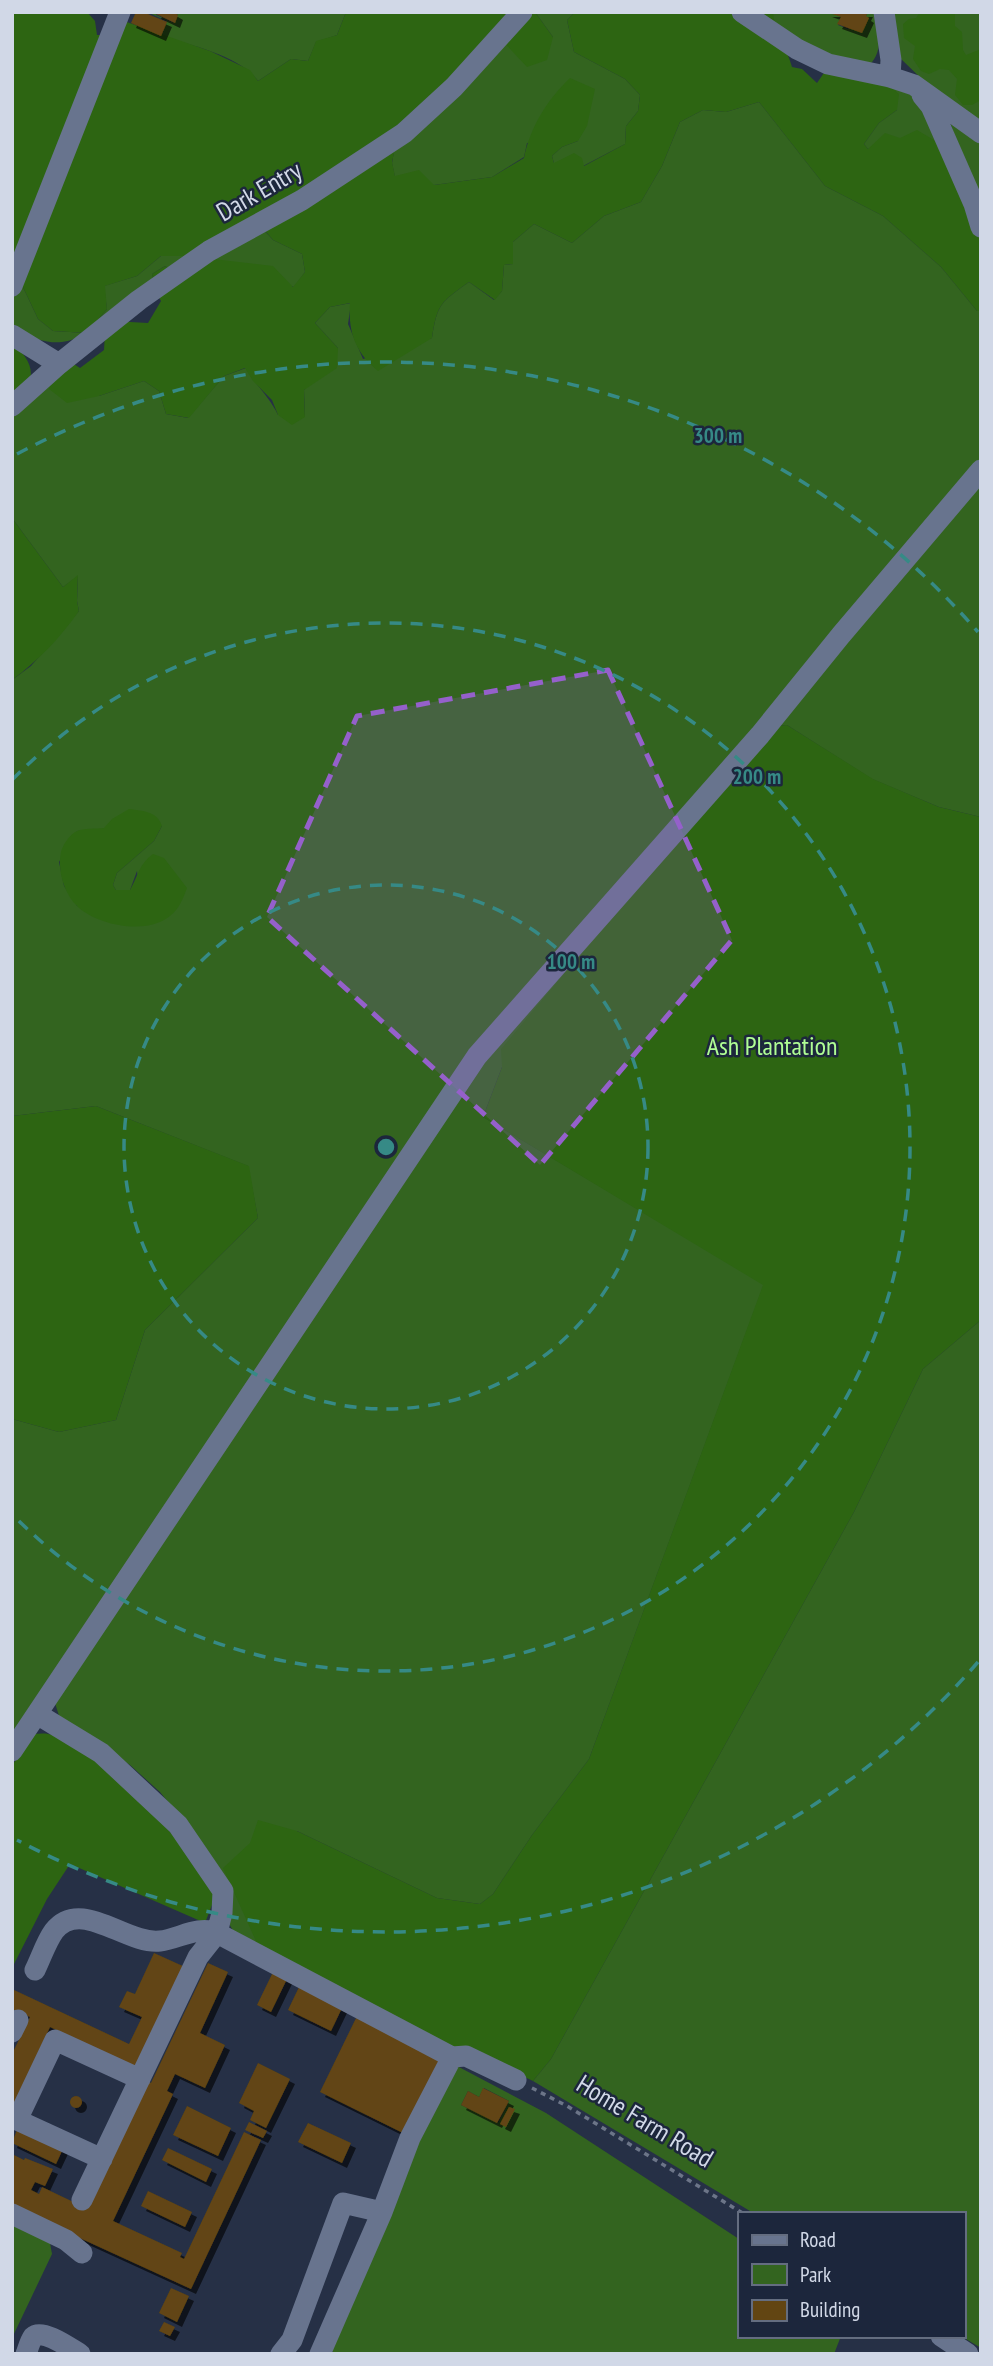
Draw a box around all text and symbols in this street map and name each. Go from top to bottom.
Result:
street label: Dark Entry [210,153,307,228]
text: 300 m [694,422,742,449]
text: 200 m [733,763,781,790]
text: 100 m [547,948,595,975]
park label: Ash Plantation [707,1029,837,1062]
centre of rings [374,1135,398,1159]
street label: Home Farm Road [571,2067,720,2174]
legend [738,2212,965,2338]
text: Road [800,2226,836,2253]
text: Park [800,2261,831,2288]
text: Building [800,2296,860,2323]

